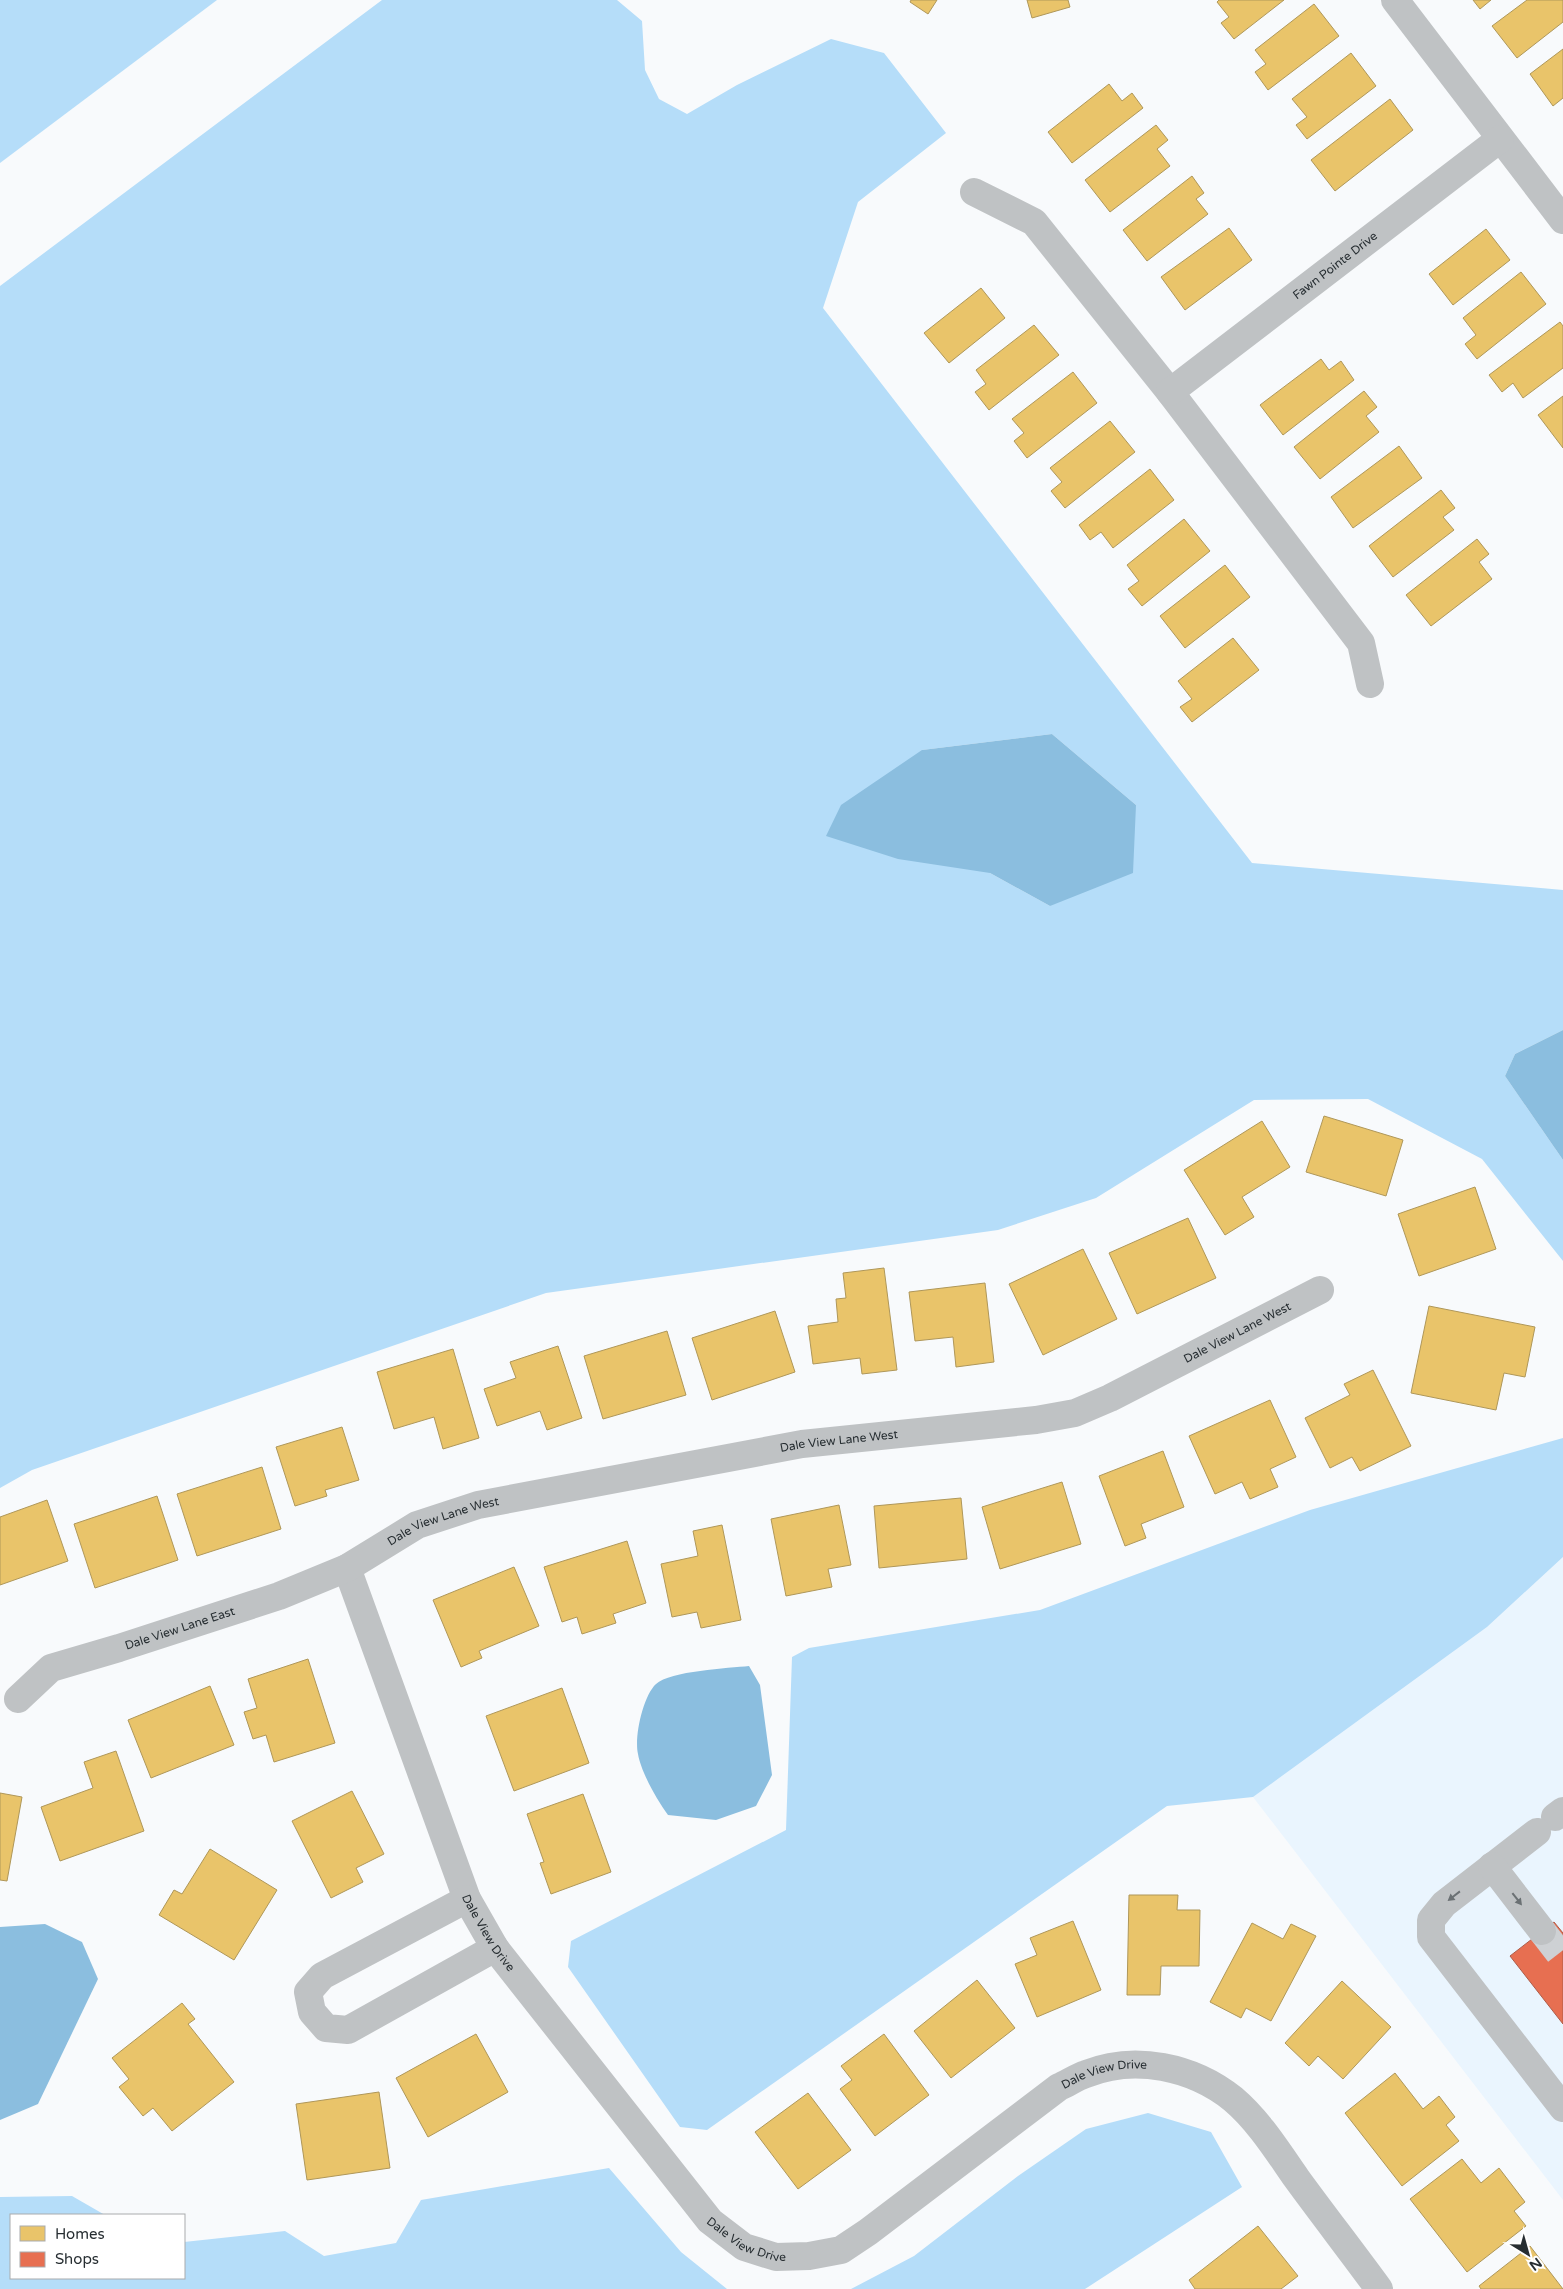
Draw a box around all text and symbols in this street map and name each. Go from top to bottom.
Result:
street label: Fawn Pointe Drive [1290,229,1380,302]
street label: Dale View Lane West [1181,1299,1294,1366]
street label: Dale View Lane West [779,1427,899,1455]
street label: Dale View Lane West [385,1494,500,1548]
street label: Dale View Lane East [123,1604,237,1653]
one-way arrow [1448,1891,1461,1902]
street label: Dale View Drive [459,1892,518,1974]
one-way arrow [1512,1892,1523,1905]
street label: Dale View Drive [1059,2057,1148,2092]
legend [10,2214,185,2279]
street label: Dale View Drive [704,2214,786,2264]
text: Homes [55,2225,105,2243]
north arrow [1503,2229,1553,2279]
text: Shops [55,2250,99,2268]
text: N [1526,2254,1545,2274]

